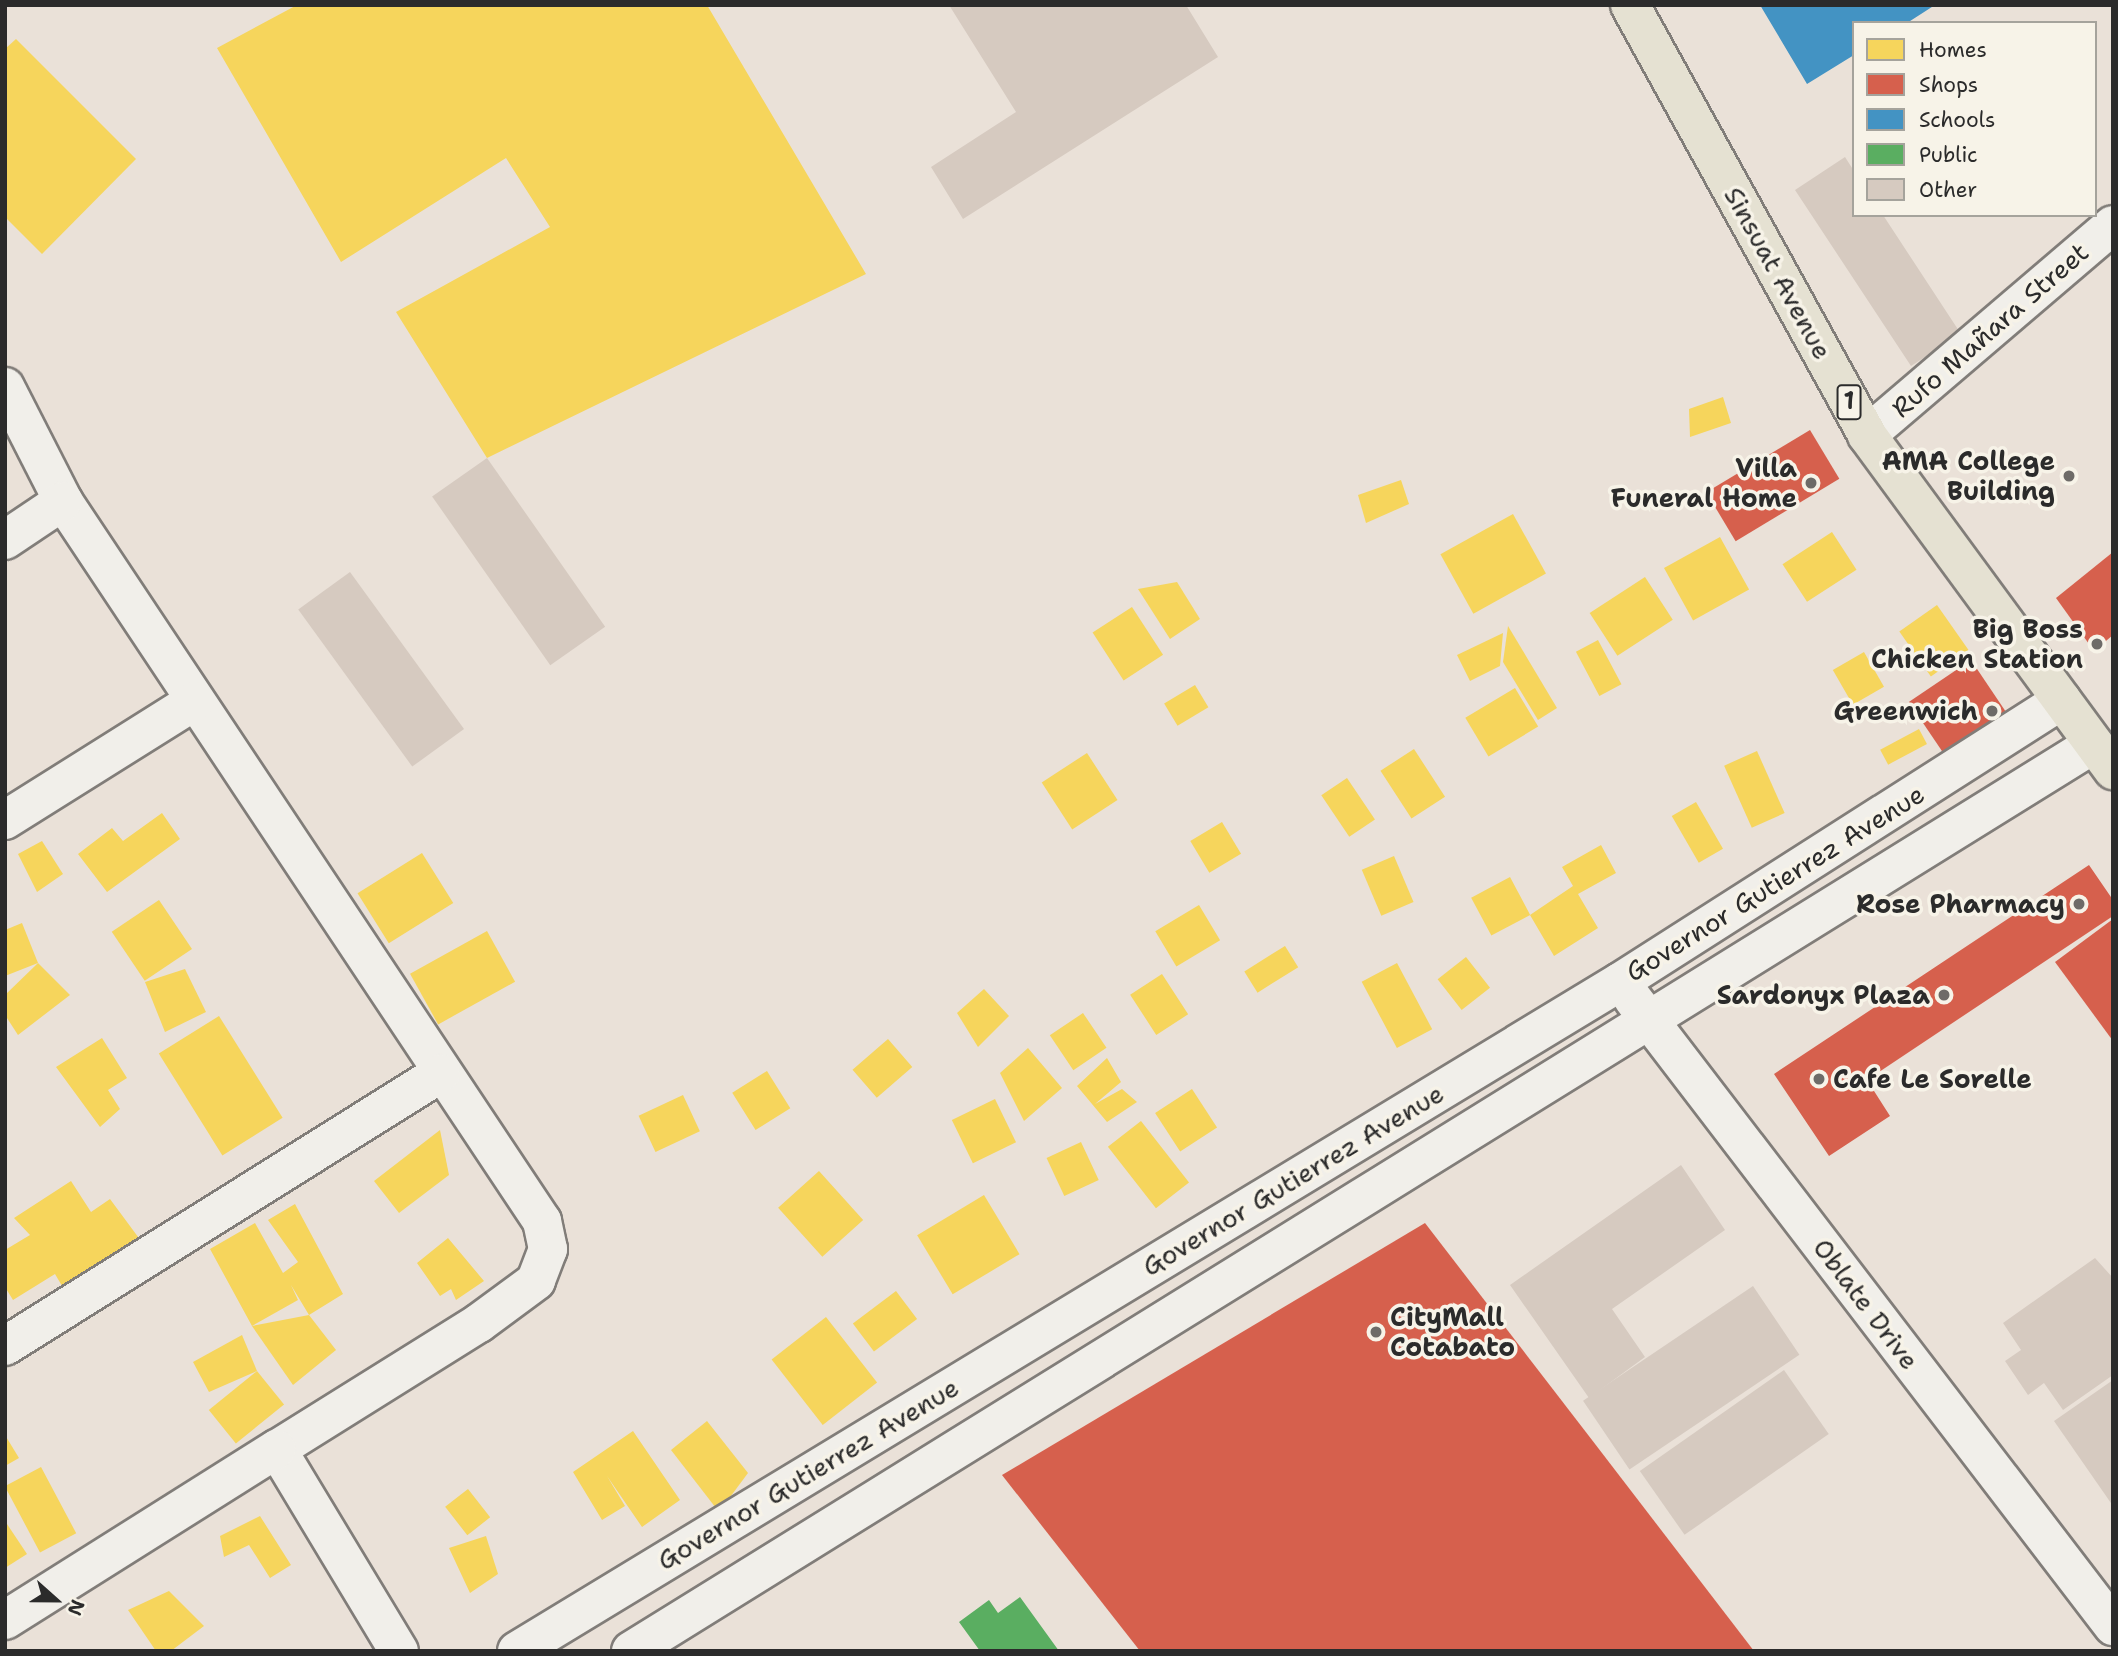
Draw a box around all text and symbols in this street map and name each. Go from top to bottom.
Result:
legend [1852,21,2097,217]
text: Homes [1919,36,1987,64]
text: Shops [1919,71,1978,99]
text: Schools [1919,106,1995,134]
text: Public [1919,141,1978,169]
text: Other [1919,176,1977,204]
street label: Sinsuat Avenue [1718,181,1838,365]
street label: Rufo Mañara Street [1885,236,2095,424]
road number: 1 [1835,382,1863,422]
place label: AMA College Building [1882,445,2055,506]
place label: Villa Funeral Home [1611,452,1797,514]
marker: AMA College Building [2061,468,2077,484]
marker: Villa Funeral Home [1803,475,1819,491]
place label: Big Boss Chicken Station [1871,613,2083,674]
marker: Big Boss Chicken Station [2089,636,2105,652]
place label: Greenwich [1834,695,1978,727]
marker: Greenwich [1984,703,2000,719]
street label: Governor Gutierrez Avenue [1620,778,1930,988]
place label: Rose Pharmacy [1856,888,2065,920]
marker: Rose Pharmacy [2071,896,2087,912]
place label: Sardonyx Plaza [1717,979,1930,1011]
marker: Sardonyx Plaza [1936,987,1952,1003]
place label: Cafe Le Sorelle [1833,1063,2032,1095]
marker: Cafe Le Sorelle [1811,1071,1827,1087]
street label: Governor Gutierrez Avenue [1137,1078,1449,1282]
street label: Oblate Drive [1807,1232,1925,1376]
place label: CityMall Cotabato [1390,1301,1515,1362]
marker: CityMall Cotabato [1368,1324,1384,1340]
street label: Governor Gutierrez Avenue [652,1372,964,1576]
north arrow [21,1565,91,1635]
text: N [62,1596,90,1619]

